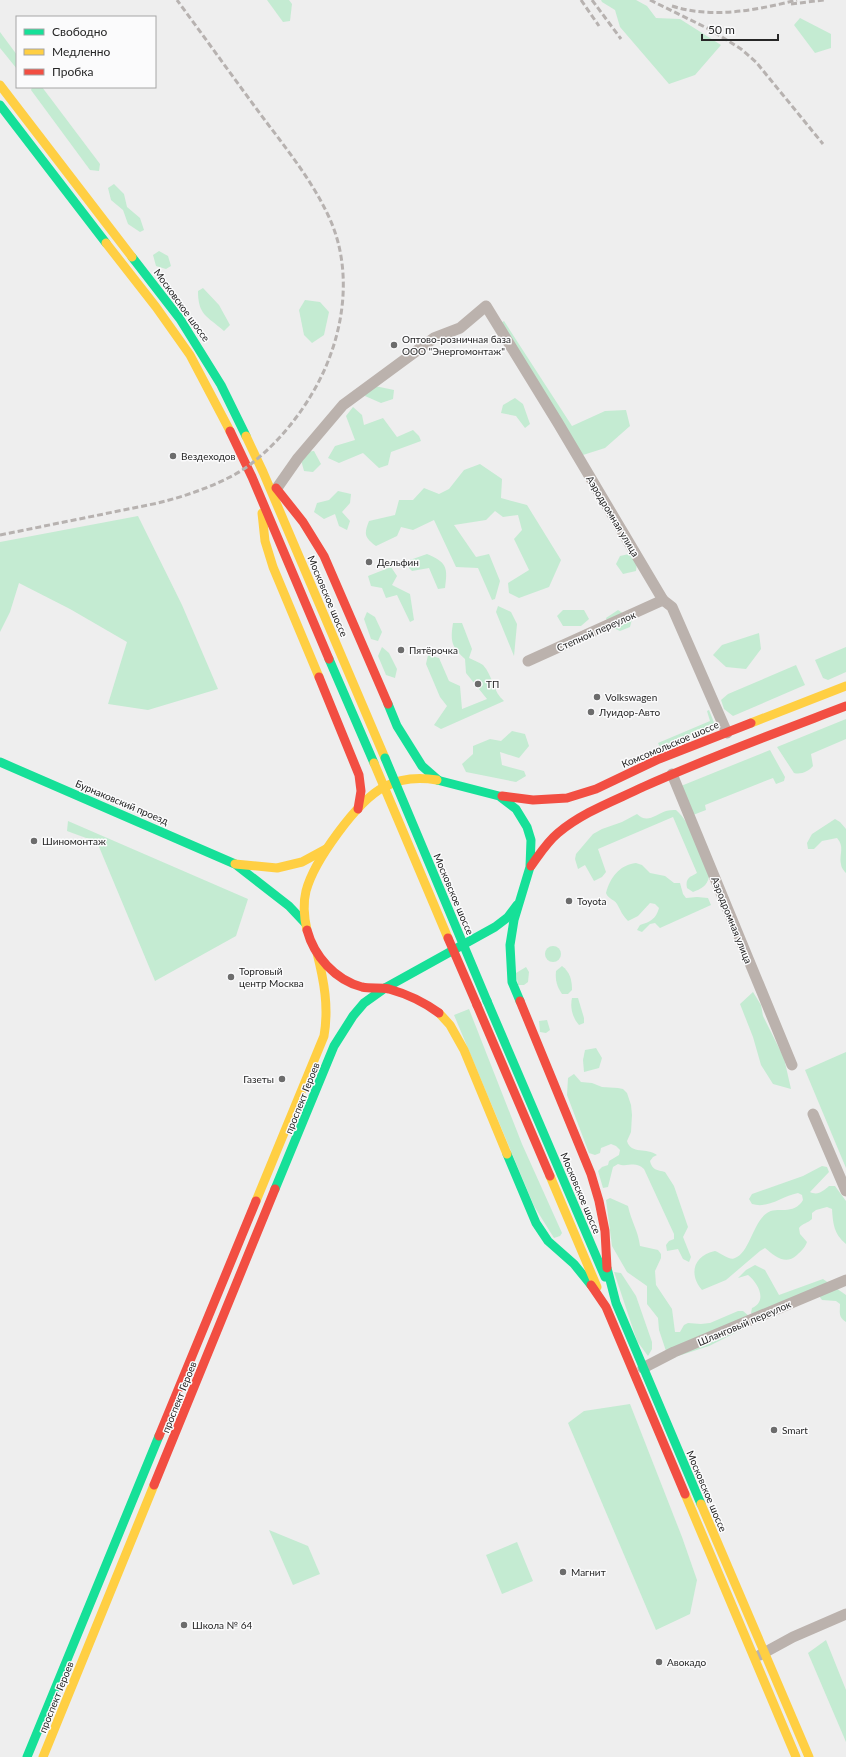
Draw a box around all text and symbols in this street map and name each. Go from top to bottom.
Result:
legend [16,16,156,88]
scale bar [702,16,778,42]
text: 50 m [708,22,735,37]
text: Свободно [52,24,108,39]
text: Медленно [52,44,111,59]
text: Пробка [52,64,93,79]
street label: Московское шоссе [152,266,212,344]
place label: Оптово-розничная база ООО "Энергомонтаж" [402,333,511,357]
marker: Оптово-розничная база ООО "Энергомонтаж" [389,340,399,350]
place label: Вездеходов [181,450,235,462]
marker: Вездеходов [168,451,178,461]
street label: Аэродромная улица [584,473,642,559]
street label: Московское шоссе [305,554,351,638]
place label: Дельфин [377,556,419,568]
marker: Дельфин [364,557,374,567]
street label: Степной переулок [555,608,638,654]
place label: Пятёрочка [409,644,458,656]
marker: Пятёрочка [396,645,406,655]
place label: ТП [486,678,499,690]
marker: ТП [473,679,483,689]
place label: Volkswagen [605,691,657,703]
marker: Volkswagen [592,692,602,702]
place label: Луидор-Авто [598,706,661,718]
marker: Луидор-Авто [586,707,596,717]
street label: Комсомольское шоссе [620,718,720,770]
street label: Бурнаковский проезд [74,777,170,827]
place label: Шиномонтаж [42,835,106,847]
marker: Шиномонтаж [29,836,39,846]
street label: Московское шоссе [431,852,477,936]
street label: Аэродромная улица [709,875,755,965]
place label: Toyota [577,895,606,907]
marker: Toyota [564,896,574,906]
place label: Торговый центр Москва [239,965,304,989]
marker: Торговый центр Москва [226,972,236,982]
street label: проспект Героев [282,1061,322,1135]
place label: Газеты [243,1073,274,1085]
marker: Газеты [277,1074,287,1084]
street label: Московское шоссе [558,1151,604,1235]
street label: Шланговый переулок [696,1298,793,1348]
street label: проспект Героев [159,1360,199,1434]
place label: Smart [782,1424,808,1436]
marker: Smart [769,1425,779,1435]
street label: Московское шоссе [684,1449,730,1533]
place label: Магнит [571,1566,606,1578]
marker: Магнит [558,1567,568,1577]
place label: Школа № 64 [192,1619,253,1631]
marker: Школа № 64 [179,1620,189,1630]
place label: Авокадо [667,1656,707,1668]
marker: Авокадо [654,1657,664,1667]
street label: проспект Героев [36,1660,76,1734]

